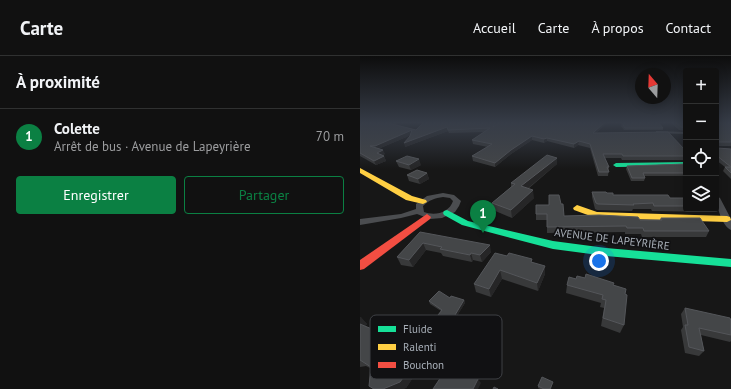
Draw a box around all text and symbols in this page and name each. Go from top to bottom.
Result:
text: Carte [20,16,63,40]
text: Accueil [473,19,516,37]
text: Carte [538,19,569,37]
text: À propos [591,19,644,37]
text: Contact [666,19,711,37]
north arrow [635,68,671,104]
map controls [683,68,719,212]
button: + [683,68,719,104]
text: À proximité [16,71,100,93]
button: − [683,104,719,140]
text: Colette [54,119,100,138]
text: 1 [25,128,33,145]
text: 70 m [316,128,344,145]
text: Arrêt de bus · Avenue de Lapeyrière [54,138,250,155]
button: locate [683,140,719,176]
button: Enregistrer [16,176,176,214]
button: Partager [184,176,344,214]
button: layers [683,176,719,212]
pin: 1 [470,200,496,233]
street label: AVENUE DE LAPEYRIÈRE [554,225,671,253]
your location [589,251,609,271]
legend [370,315,502,379]
text: Fluide [403,322,433,336]
text: Ralenti [403,340,436,354]
text: Bouchon [403,358,444,372]

